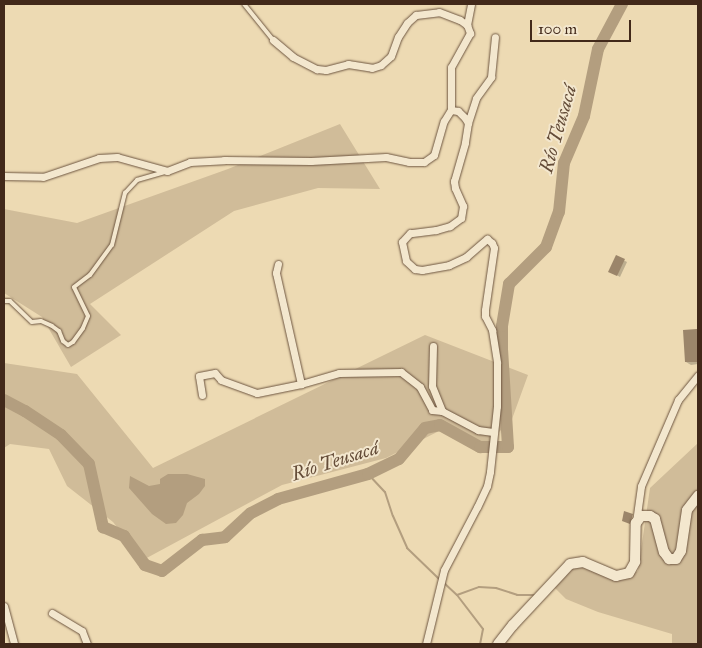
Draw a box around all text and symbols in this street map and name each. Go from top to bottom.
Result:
scale bar [532,10,633,42]
text: 100 m [538,20,577,38]
water label: Río Teusacá [535,83,581,175]
water label: Río Teusacá [289,436,381,486]

